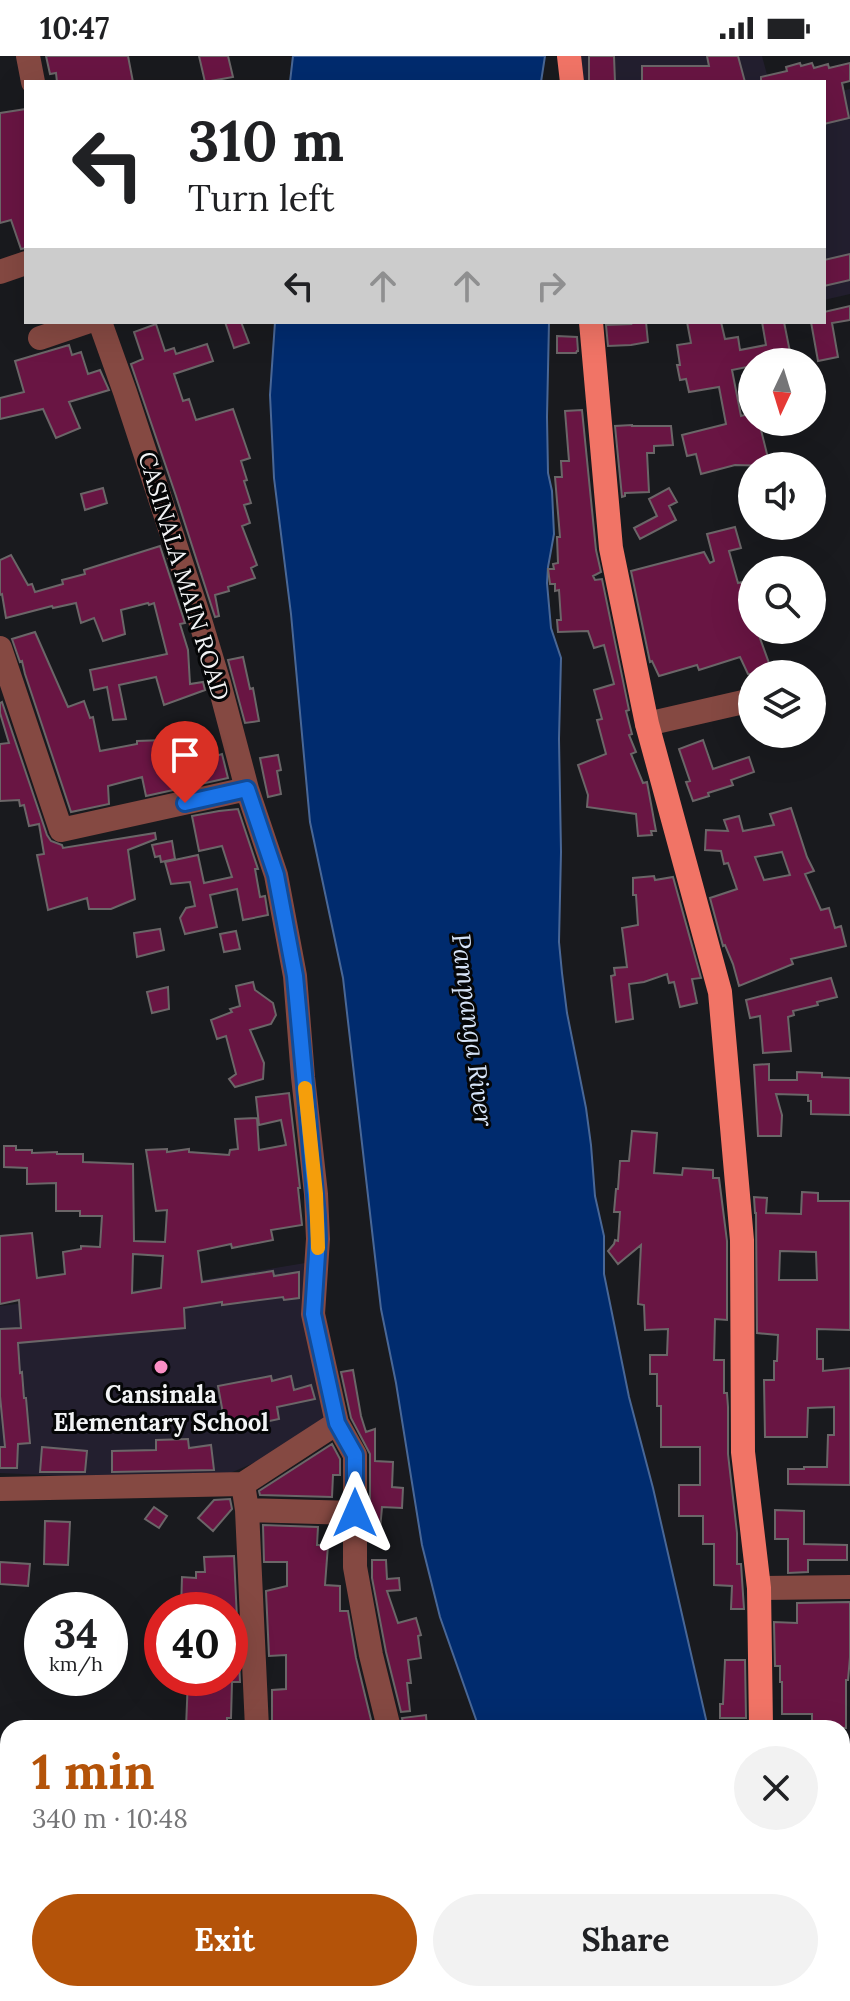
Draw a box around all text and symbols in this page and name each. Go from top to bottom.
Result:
text: 10:47 [40,9,109,47]
text: 310 m [188,105,344,176]
icon: left [56,112,160,216]
text: Turn left [188,175,335,221]
icon: left [277,264,321,308]
icon: ahead [361,264,405,308]
icon: ahead [445,264,489,308]
icon: right [529,264,573,308]
north arrow [738,348,826,436]
map controls [738,348,826,748]
street label: CASINALA MAIN ROAD [131,448,237,704]
button: sound [738,452,826,540]
button: search [738,556,826,644]
button: layers [738,660,826,748]
pin [151,721,219,803]
icon: arrive [163,733,207,777]
water label: Pampanga River [445,932,501,1129]
marker: Cansinala Elementary School [152,1358,170,1376]
place label: Cansinala Elementary School [53,1379,269,1438]
position arrow [313,1471,397,1555]
speed limit sign: 40 [144,1592,248,1696]
text: 34 [54,1608,98,1659]
text: km/h [49,1651,103,1676]
text: 1 min [32,1741,155,1802]
button: close [734,1746,818,1830]
text: 340 m · 10:48 [32,1802,188,1835]
button: Exit [32,1894,417,1986]
button: Share [433,1894,818,1986]

